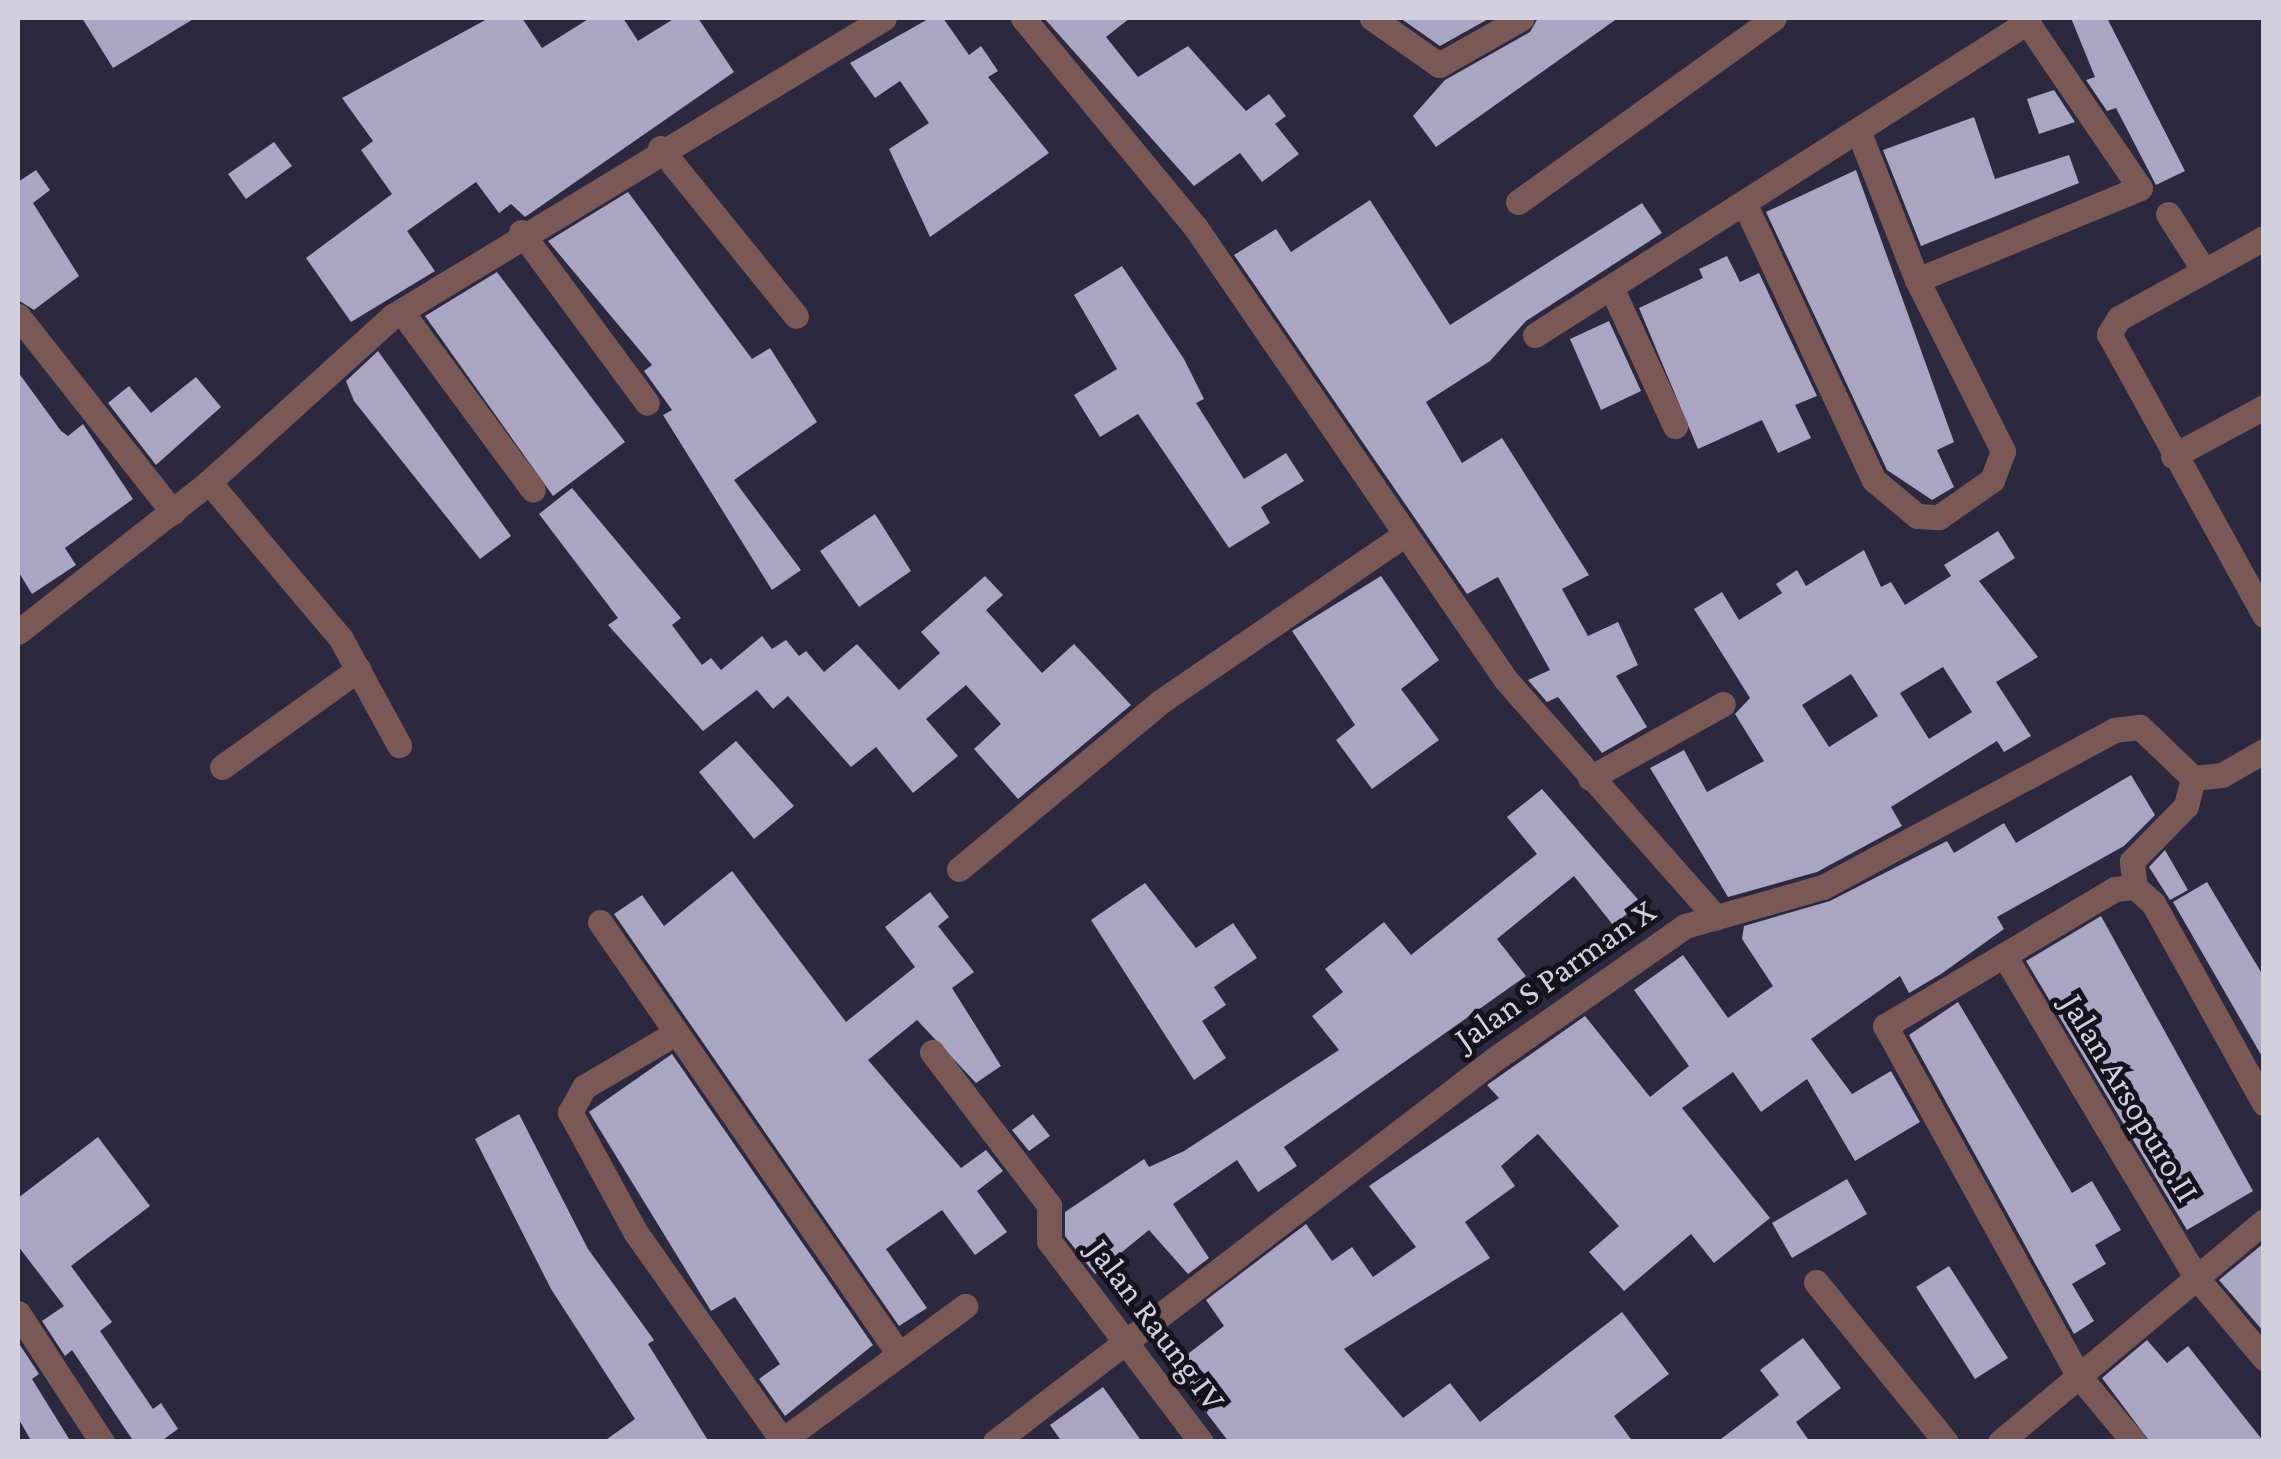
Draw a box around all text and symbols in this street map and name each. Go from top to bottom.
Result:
street label: Jalan S Parman X [1446,890,1664,1060]
street label: Jalan Arsopuro.II [2051,986,2209,1210]
street label: Jalan Raung IV [1078,1231,1234,1419]

